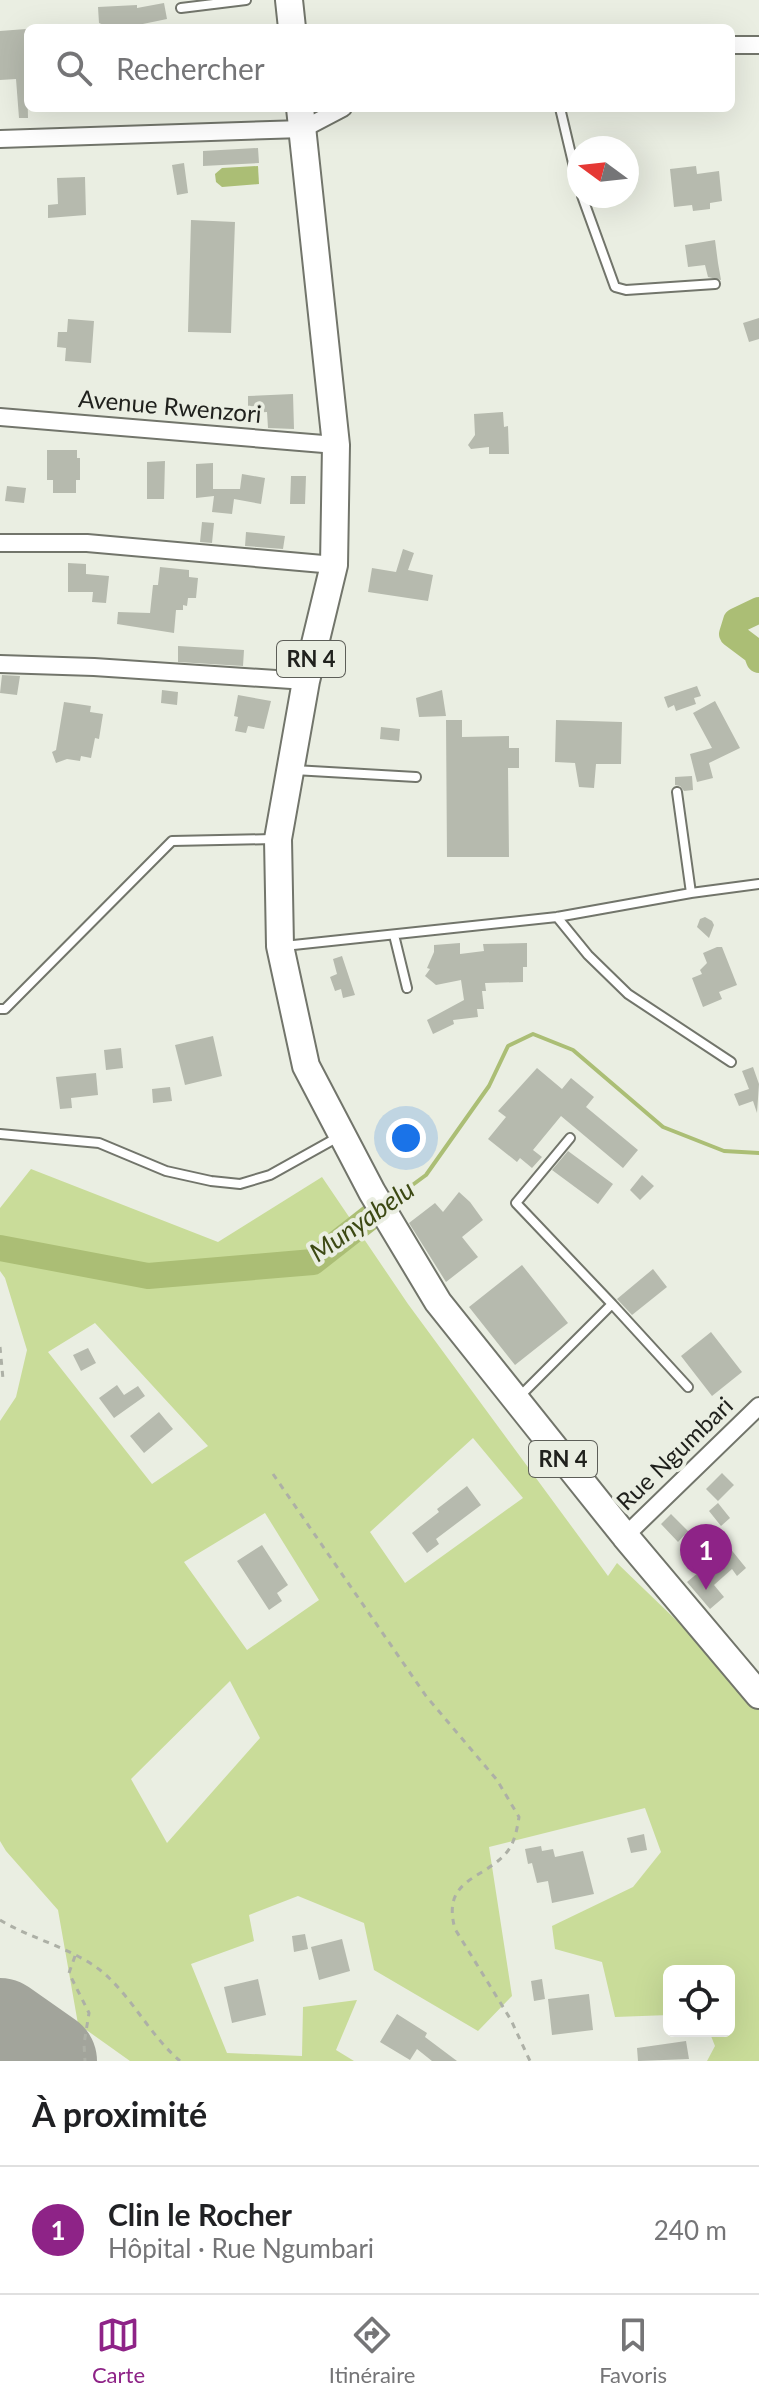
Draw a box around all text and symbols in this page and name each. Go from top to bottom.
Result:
search box [24,24,735,112]
icon: search [52,46,96,90]
text: Rechercher [116,50,265,86]
north arrow [567,136,639,208]
street label: Avenue Rwenzori [77,383,263,428]
road number: RN 4 [277,641,345,677]
your location [386,1118,426,1158]
water label: Munyabelu [303,1173,420,1268]
street label: Rue Ngumbari [610,1390,738,1515]
road number: RN 4 [529,1441,597,1477]
pin: 1 [680,1524,732,1590]
map controls [663,1965,735,2037]
button: locate [663,1965,735,2037]
text: À proximité [32,2093,207,2134]
text: Clin le Rocher [108,2196,292,2232]
text: 1 [50,2214,66,2246]
text: 240 m [654,2214,727,2246]
text: Hôpital · Rue Ngumbari [108,2232,374,2264]
tab: Carte [92,2313,145,2388]
tab: Itinéraire [329,2313,415,2388]
tab: Favoris [599,2313,667,2388]

